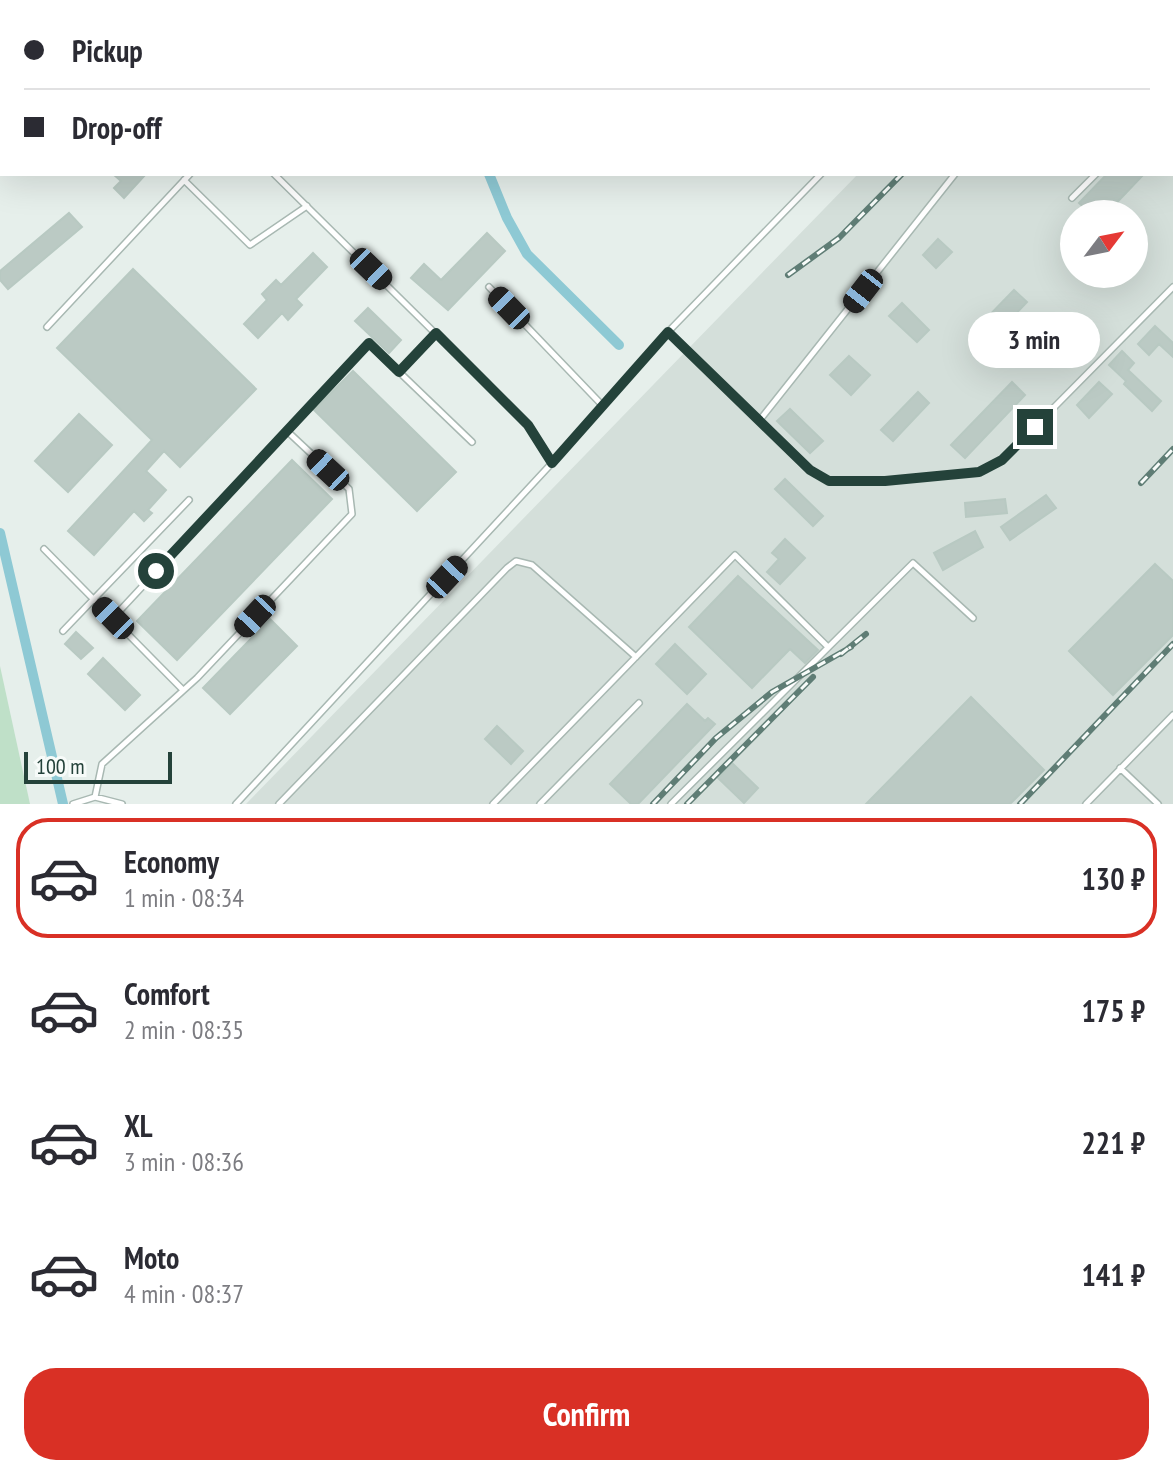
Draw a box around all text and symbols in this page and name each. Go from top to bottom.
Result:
text: Pickup [72,31,143,70]
text: Drop-off [72,108,162,147]
north arrow [1060,200,1148,288]
map controls [1060,200,1148,288]
car [345,244,397,294]
car [839,265,887,317]
car [484,282,534,334]
callout: 3 min [969,311,1101,367]
text: 3 min [1008,323,1060,356]
route end [1017,409,1053,445]
car [302,445,354,495]
car [422,551,472,603]
route start [138,553,174,589]
car [230,590,280,642]
car [88,593,138,643]
scale bar [24,748,172,784]
text: 100 m [36,752,85,780]
icon: car [28,842,100,914]
text: Economy [124,842,219,881]
text: 130 ₽ [1081,859,1145,898]
text: 1 min · 08:34 [124,881,244,914]
icon: car [28,974,100,1046]
text: Comfort [124,974,210,1013]
text: 175 ₽ [1081,991,1145,1030]
text: 2 min · 08:35 [124,1013,244,1046]
icon: car [28,1106,100,1178]
text: XL [124,1106,153,1145]
text: 221 ₽ [1081,1123,1145,1162]
text: 3 min · 08:36 [124,1145,244,1178]
icon: car [28,1238,100,1310]
text: Moto [124,1238,179,1277]
text: 141 ₽ [1081,1255,1145,1294]
text: 4 min · 08:37 [124,1277,244,1310]
button: Confirm [24,1368,1149,1460]

